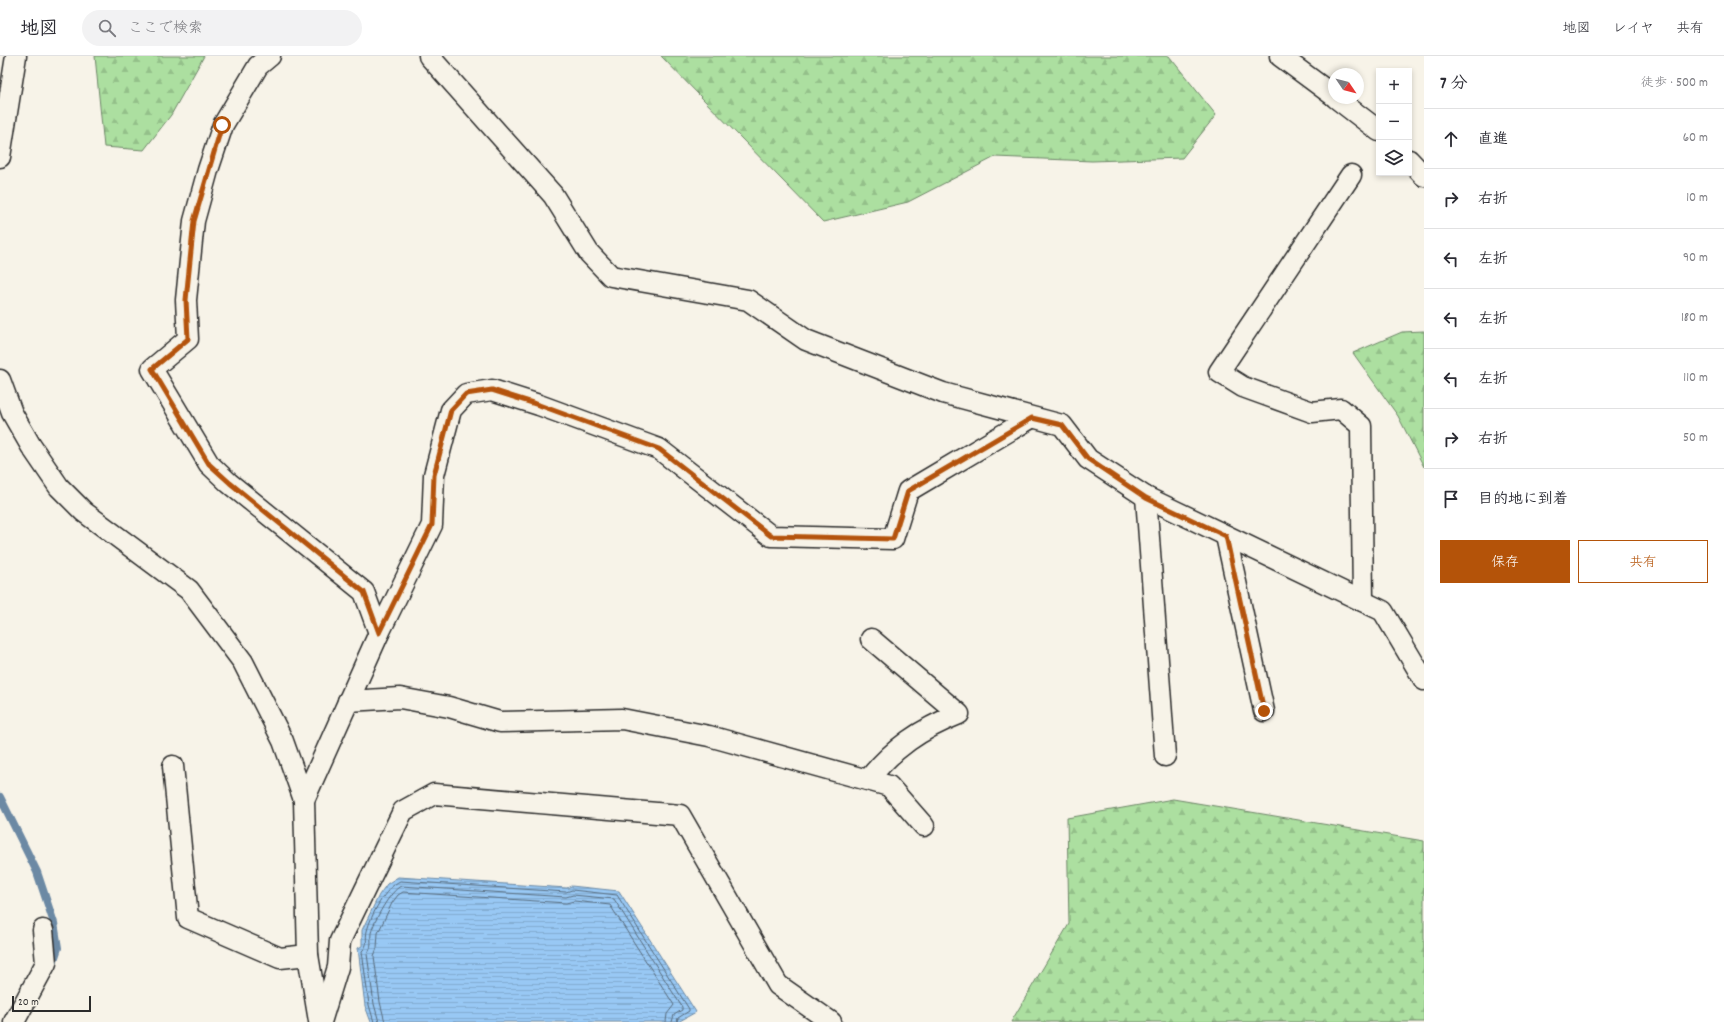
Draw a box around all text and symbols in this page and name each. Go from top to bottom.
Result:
search box [82,10,362,46]
text: 地図 [20,17,58,44]
icon: search [96,17,118,39]
text: ここで検索 [128,18,203,40]
text: 地図 [1563,19,1591,39]
text: レイヤ [1613,19,1654,39]
text: 共有 [1676,19,1704,39]
north arrow [1328,68,1364,104]
map controls [1376,68,1412,176]
button: + [1376,68,1412,104]
text: 7 分 [1440,73,1467,97]
text: 徒歩 · 500 m [1641,74,1708,93]
button: − [1376,104,1412,140]
route start [213,116,231,134]
icon: ahead [1440,128,1462,150]
text: 直進 [1478,129,1508,151]
text: 60 m [1683,129,1708,148]
button: layers [1376,140,1412,176]
icon: right [1440,188,1462,210]
text: 右折 [1478,189,1508,211]
text: 10 m [1686,189,1708,208]
icon: left [1440,248,1462,270]
text: 左折 [1478,249,1508,271]
text: 90 m [1683,249,1708,268]
icon: left [1440,308,1462,330]
text: 左折 [1478,309,1508,331]
text: 180 m [1681,309,1708,328]
icon: left [1440,368,1462,390]
text: 左折 [1478,369,1508,391]
text: 110 m [1683,369,1708,388]
icon: right [1440,428,1462,450]
text: 右折 [1478,429,1508,451]
text: 50 m [1683,429,1708,448]
icon: arrive [1440,488,1462,510]
text: 目的地に到着 [1478,489,1568,511]
button: 保存 [1440,540,1570,583]
button: 共有 [1578,540,1708,583]
route end [1255,702,1273,720]
scale bar [12,994,91,1013]
text: 20 m [18,995,39,1011]

